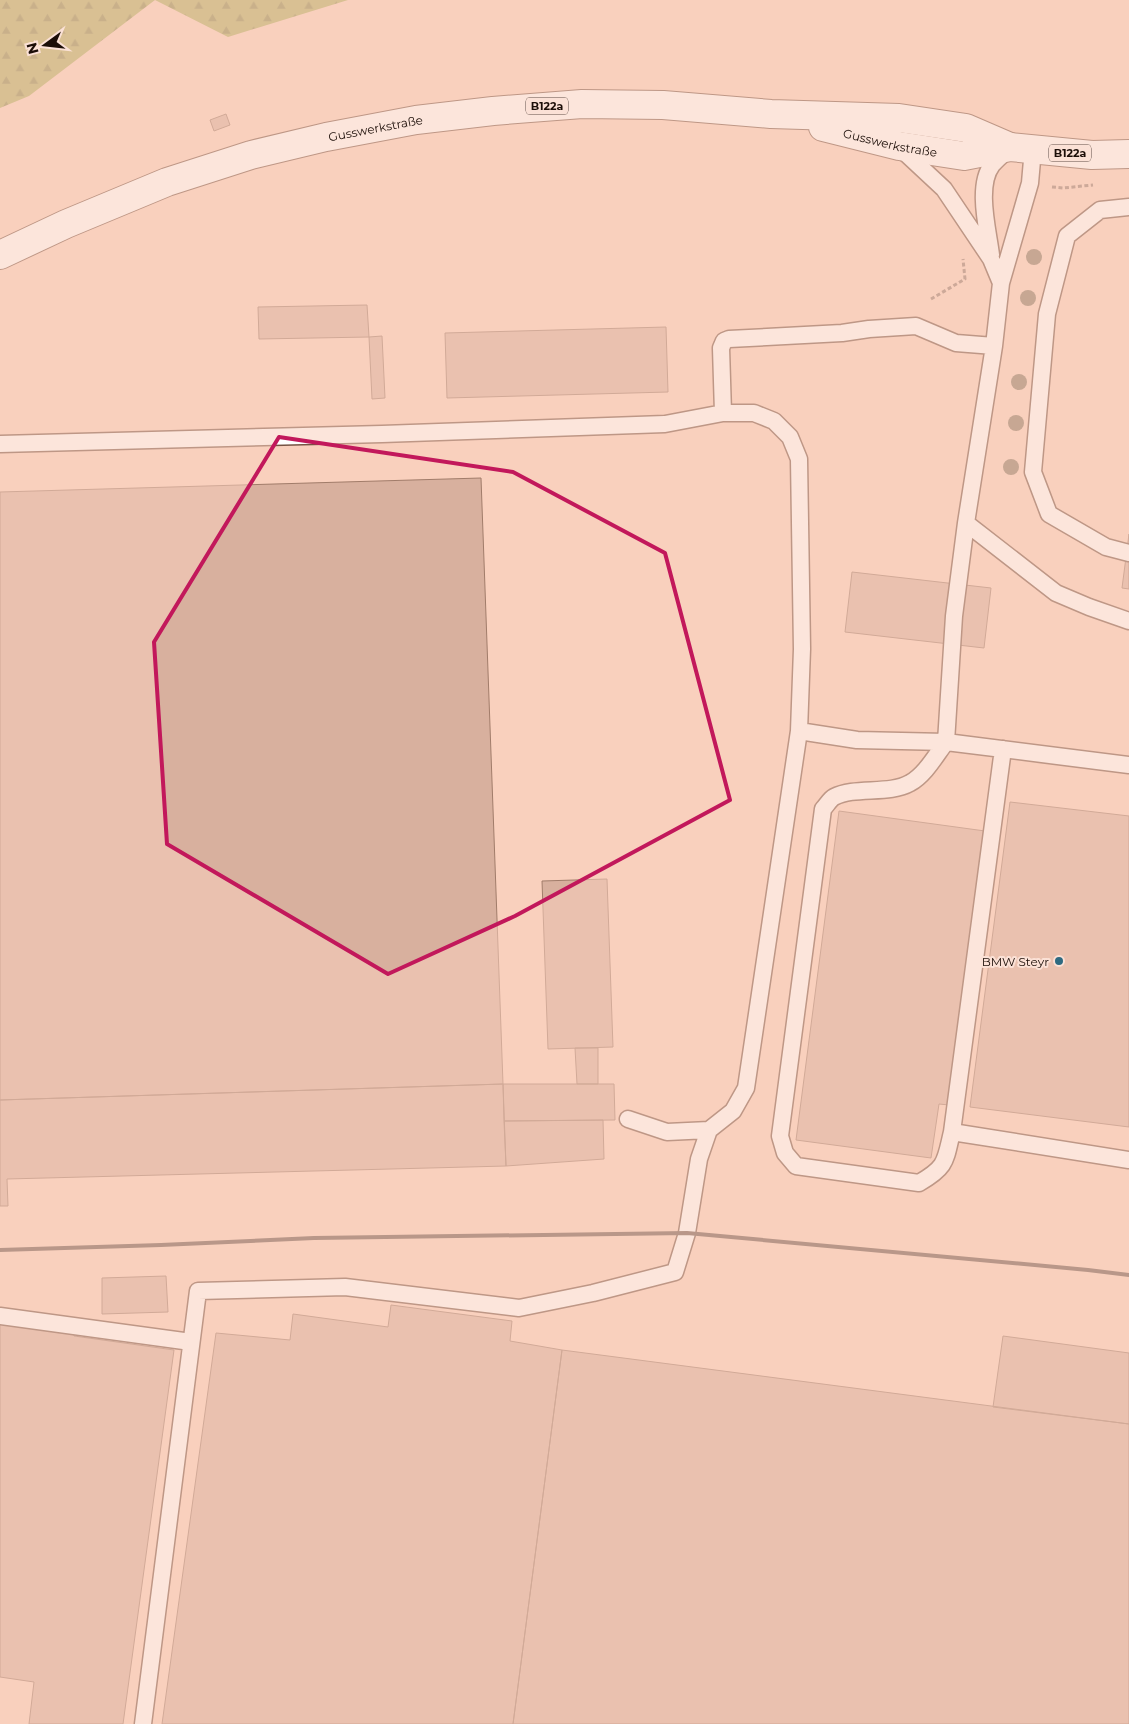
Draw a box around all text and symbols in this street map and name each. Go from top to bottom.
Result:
north arrow [20,20,70,70]
text: N [22,41,43,56]
road number: B122a [526,98,568,114]
street label: Gusswerkstraße [327,112,423,144]
street label: Gusswerkstraße [842,125,938,159]
road number: B122a [1049,144,1091,162]
place label: BMW Steyr [982,954,1049,969]
marker: BMW Steyr [1053,955,1065,967]

